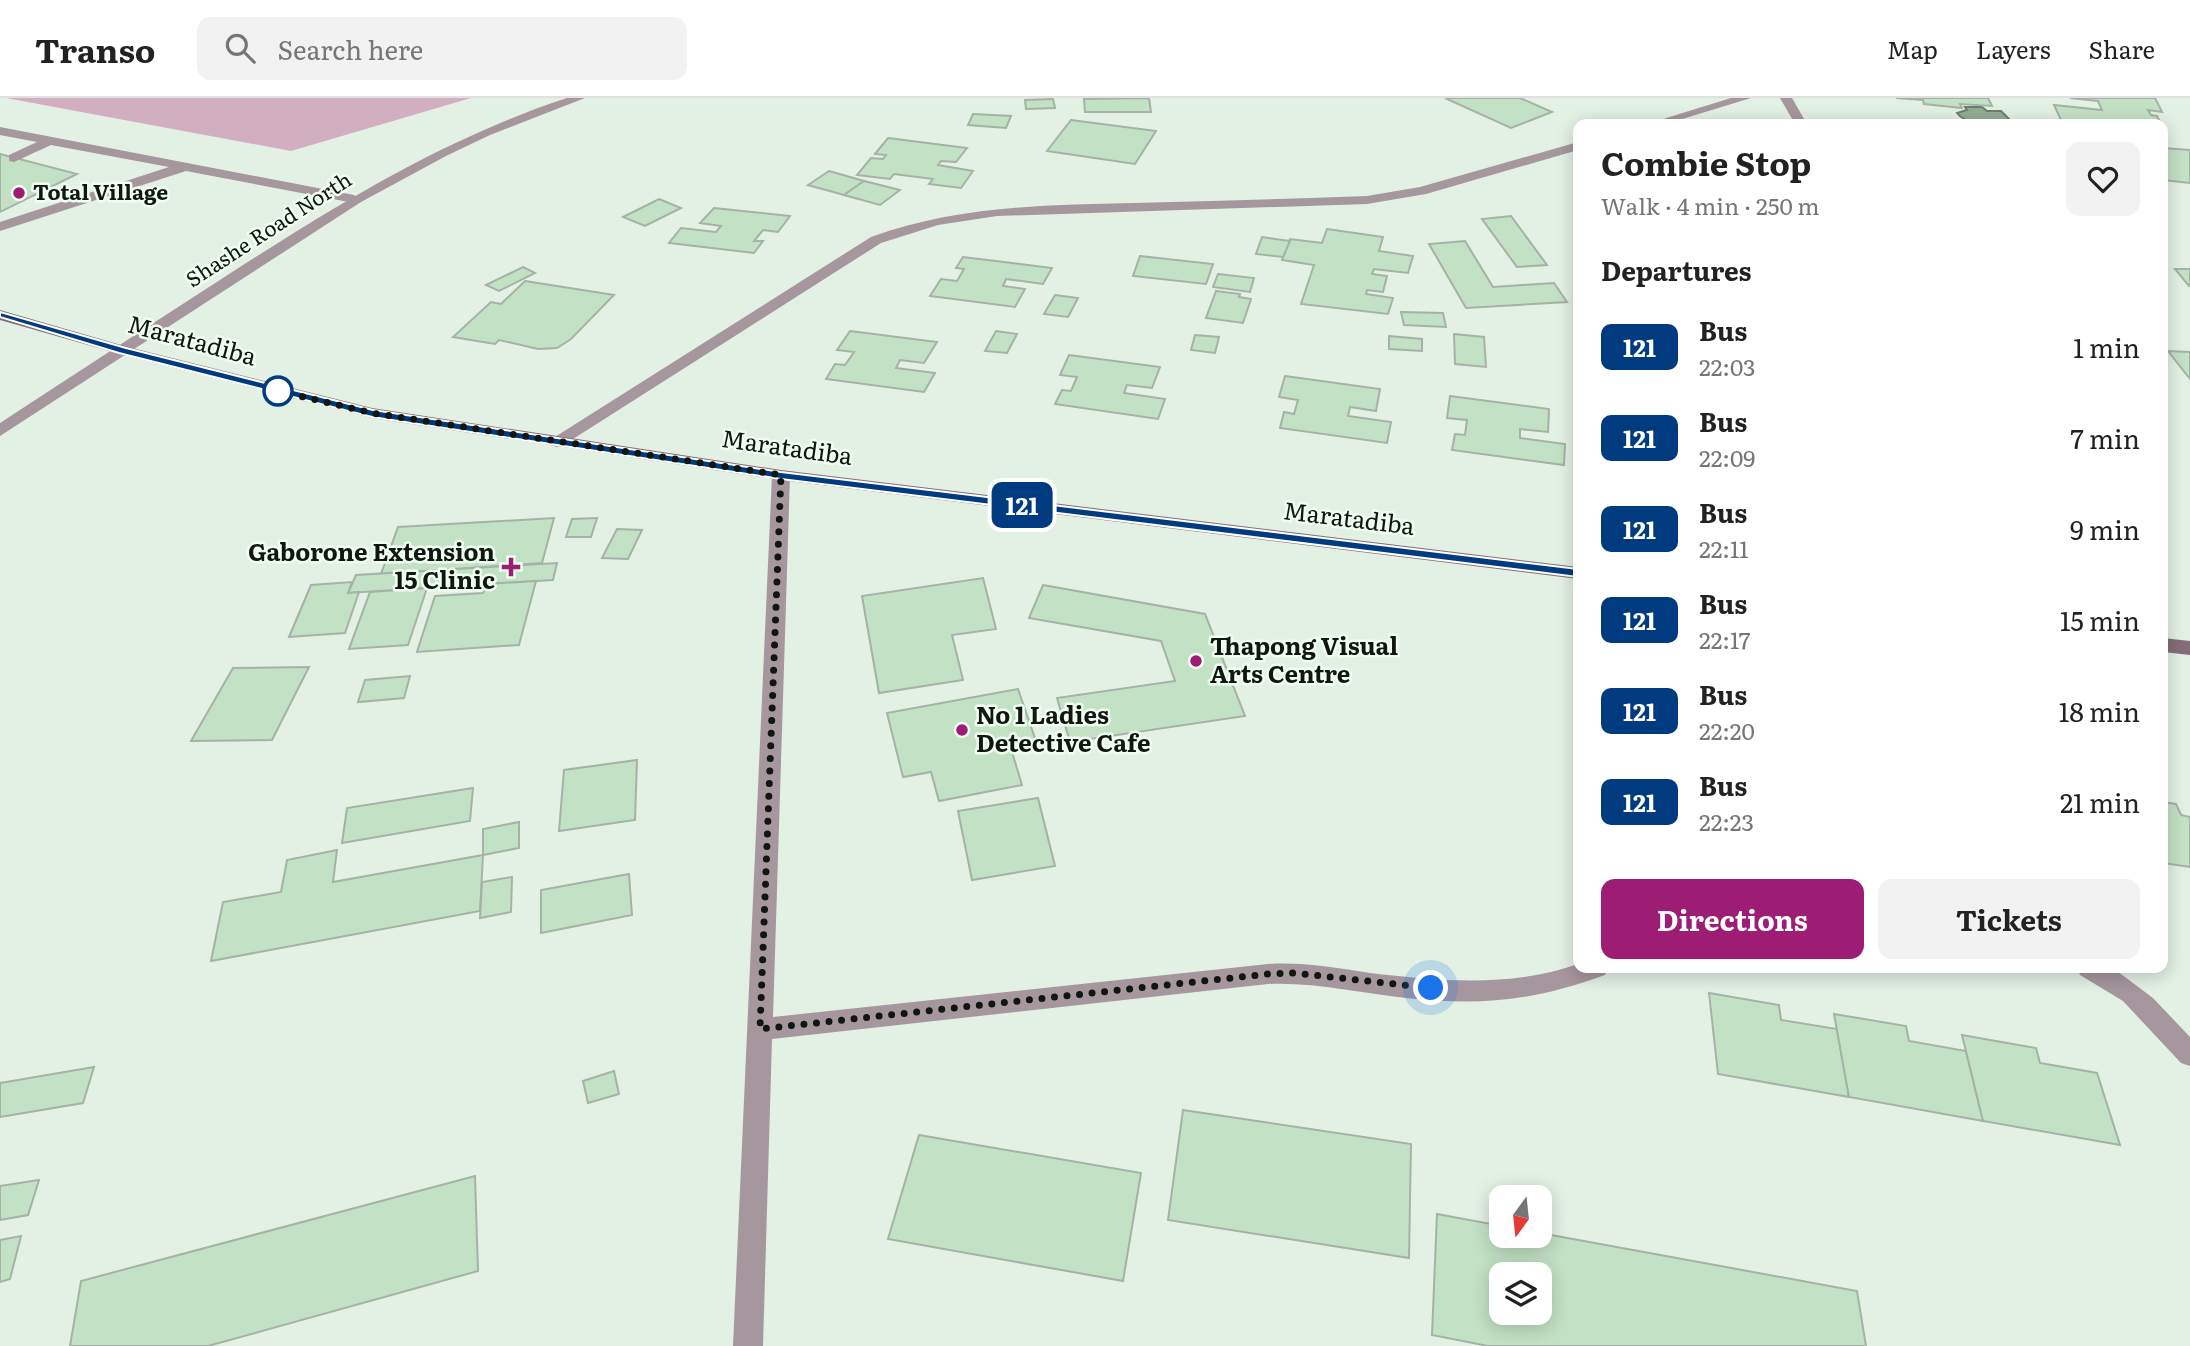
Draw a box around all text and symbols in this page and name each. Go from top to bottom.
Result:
search box [197,17,687,80]
text: Transo [35,24,155,73]
icon: search [221,29,259,67]
text: Search here [277,29,423,68]
text: Map [1887,31,1938,66]
text: Layers [1976,31,2050,66]
text: Share [2088,31,2155,66]
text: Combie Stop [1601,137,1811,186]
button: heart [2066,142,2140,216]
street label: Shashe Road North [179,163,357,293]
place label: Total Village [33,175,168,206]
marker: Total Village [11,185,27,201]
text: Walk · 4 min · 250 m [1601,188,1820,222]
text: Departures [1601,250,1752,289]
street label: Maratadiba [124,305,261,373]
text: Bus [1699,310,1747,349]
text: 1 min [2073,327,2140,366]
text: 121 [1623,329,1656,364]
text: 22:03 [1699,349,1755,383]
unlabelled marker [263,376,293,406]
text: Bus [1699,401,1747,440]
text: 7 min [2071,418,2140,457]
street label: Maratadiba [720,419,855,472]
text: 121 [1623,420,1656,455]
text: 22:09 [1699,440,1755,474]
line badge: 121 [982,482,1062,528]
text: 121 [1006,487,1038,522]
street label: Maratadiba [1282,491,1417,542]
text: Bus [1699,492,1747,531]
text: 9 min [2070,509,2140,548]
text: 121 [1623,511,1656,546]
text: 22:11 [1699,531,1749,565]
place label: Gaborone Extension 15 Clinic [248,533,495,596]
marker: Gaborone Extension 15 Clinic [501,557,521,577]
text: Bus [1699,583,1747,622]
text: 15 min [2060,600,2140,639]
text: 121 [1623,602,1656,637]
text: 22:17 [1699,622,1750,656]
place label: Thapong Visual Arts Centre [1210,627,1398,690]
marker: Thapong Visual Arts Centre [1188,653,1204,669]
text: Bus [1699,674,1747,713]
text: 18 min [2059,691,2140,730]
text: 121 [1623,693,1656,728]
place label: No 1 Ladies Detective Cafe [976,696,1151,759]
text: 22:20 [1699,713,1755,747]
marker: No 1 Ladies Detective Cafe [954,722,970,738]
text: Bus [1699,765,1747,804]
text: 21 min [2060,782,2140,821]
text: 121 [1623,784,1656,819]
text: 22:23 [1699,804,1754,838]
button: Directions [1601,879,1864,959]
button: Tickets [1878,879,2140,959]
your location [1413,970,1448,1005]
north arrow [1489,1185,1552,1248]
map controls [1489,1185,1552,1325]
button: layers [1489,1262,1552,1325]

